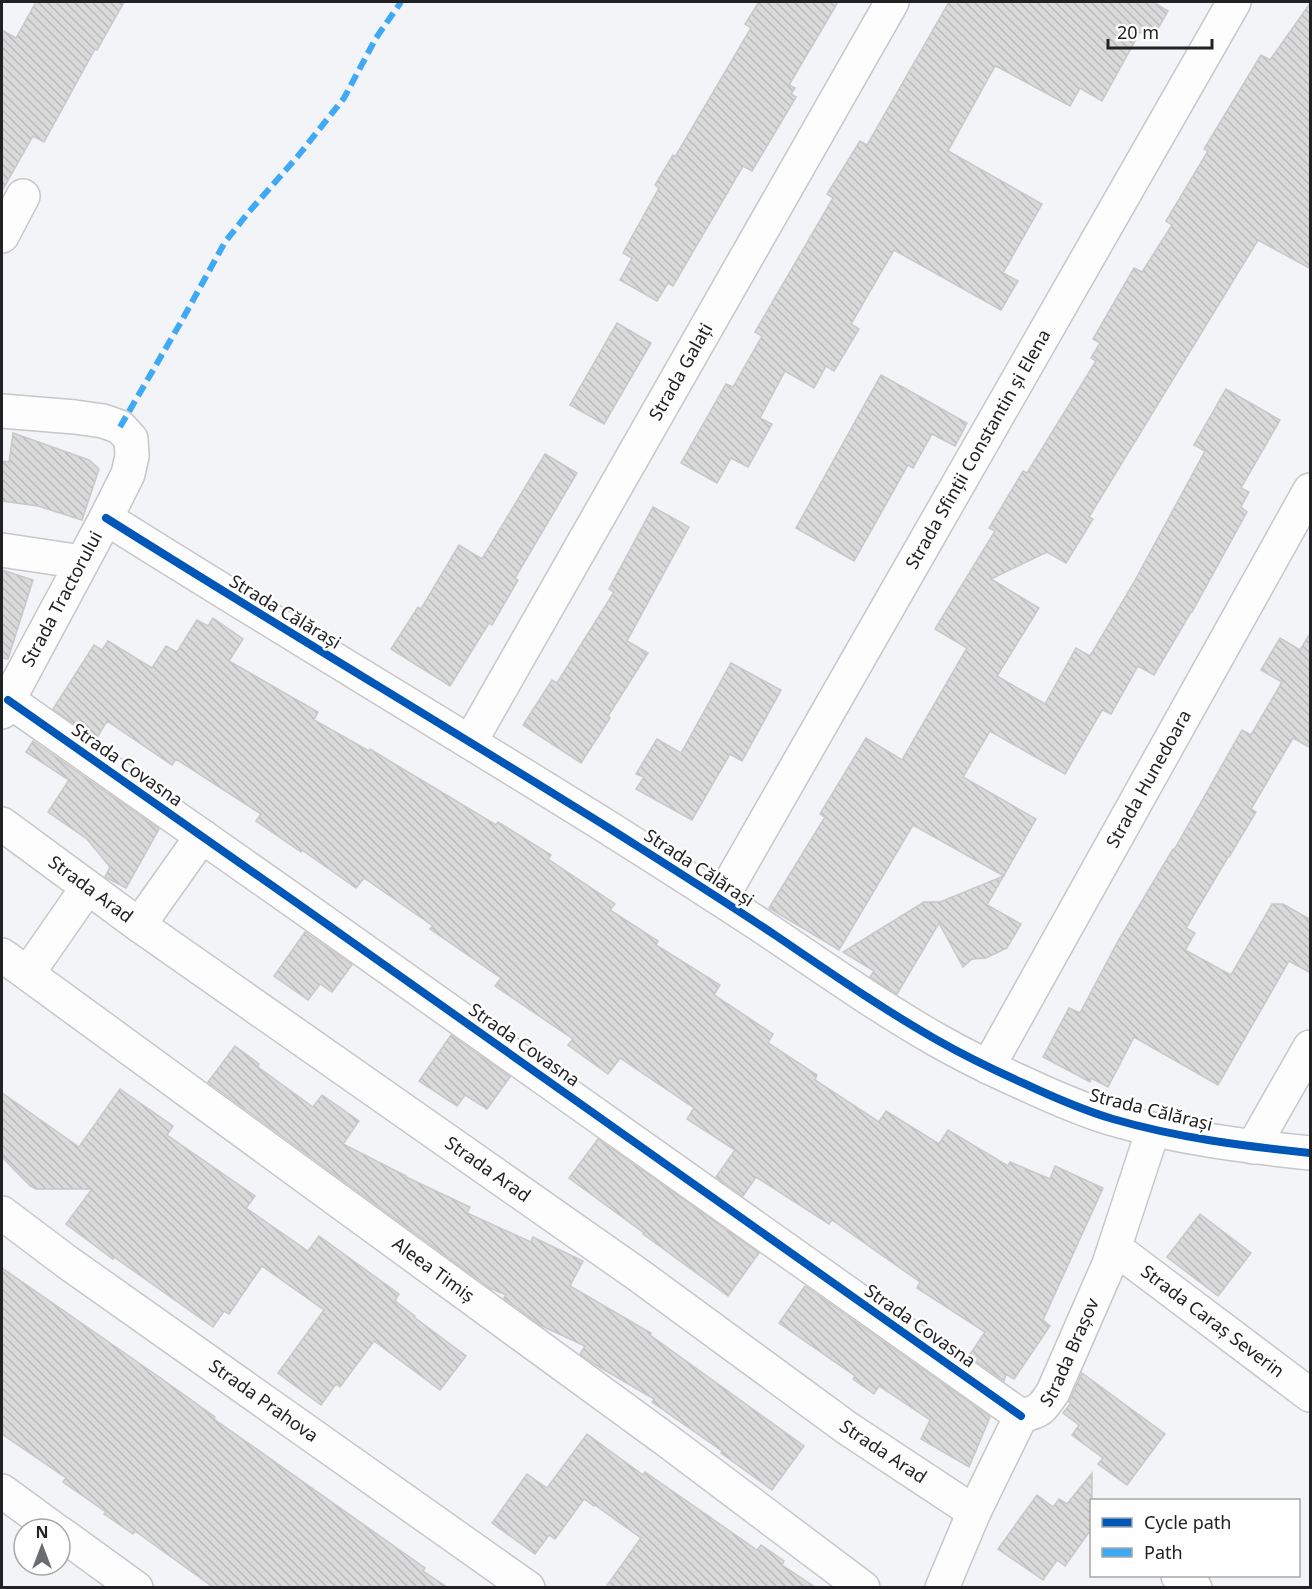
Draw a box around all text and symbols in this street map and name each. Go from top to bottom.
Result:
scale bar [1108,12,1212,50]
text: 20 m [1117,20,1159,44]
street label: Strada Galați [643,318,717,425]
street label: Strada Sfinții Constantin și Elena [899,325,1055,573]
street label: Strada Tractorului [15,526,107,671]
street label: Strada Călărași [225,568,346,654]
street label: Strada Hunedoara [1100,705,1196,852]
street label: Strada Covasna [67,717,188,811]
street label: Strada Călărași [640,823,759,912]
street label: Strada Arad [44,849,138,928]
street label: Strada Covasna [464,997,585,1091]
street label: Strada Călărași [1087,1082,1215,1136]
street label: Strada Arad [441,1130,536,1207]
street label: Aleea Timiș [388,1231,480,1307]
street label: Strada Caraș Severin [1136,1259,1290,1382]
street label: Strada Covasna [860,1278,981,1372]
street label: Strada Brașov [1034,1293,1104,1411]
street label: Strada Prahova [205,1353,323,1447]
street label: Strada Arad [835,1414,932,1488]
legend [1090,1499,1300,1577]
text: Cycle path [1144,1510,1231,1534]
north arrow [12,1517,72,1577]
text: N [35,1521,49,1543]
text: Path [1144,1540,1183,1564]

